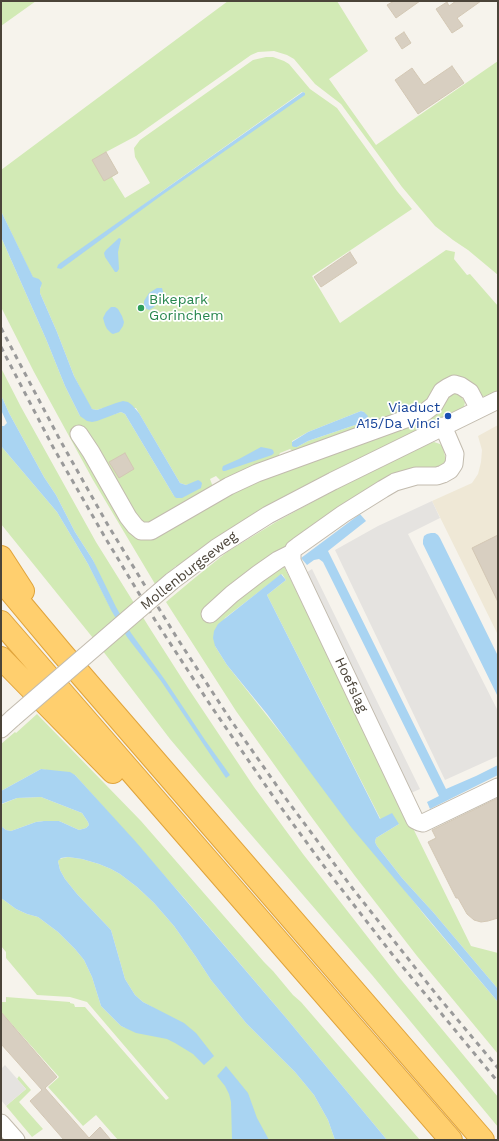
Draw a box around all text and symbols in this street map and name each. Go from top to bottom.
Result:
place label: Bikepark Gorinchem [149,292,224,324]
marker: Bikepark Gorinchem [136,303,146,313]
place label: Viaduct A15/Da Vinci [356,400,440,432]
marker: Viaduct A15/Da Vinci [443,411,453,421]
street label: Mollenburgseweg [137,528,241,614]
street label: Hoefslag [331,655,371,715]

